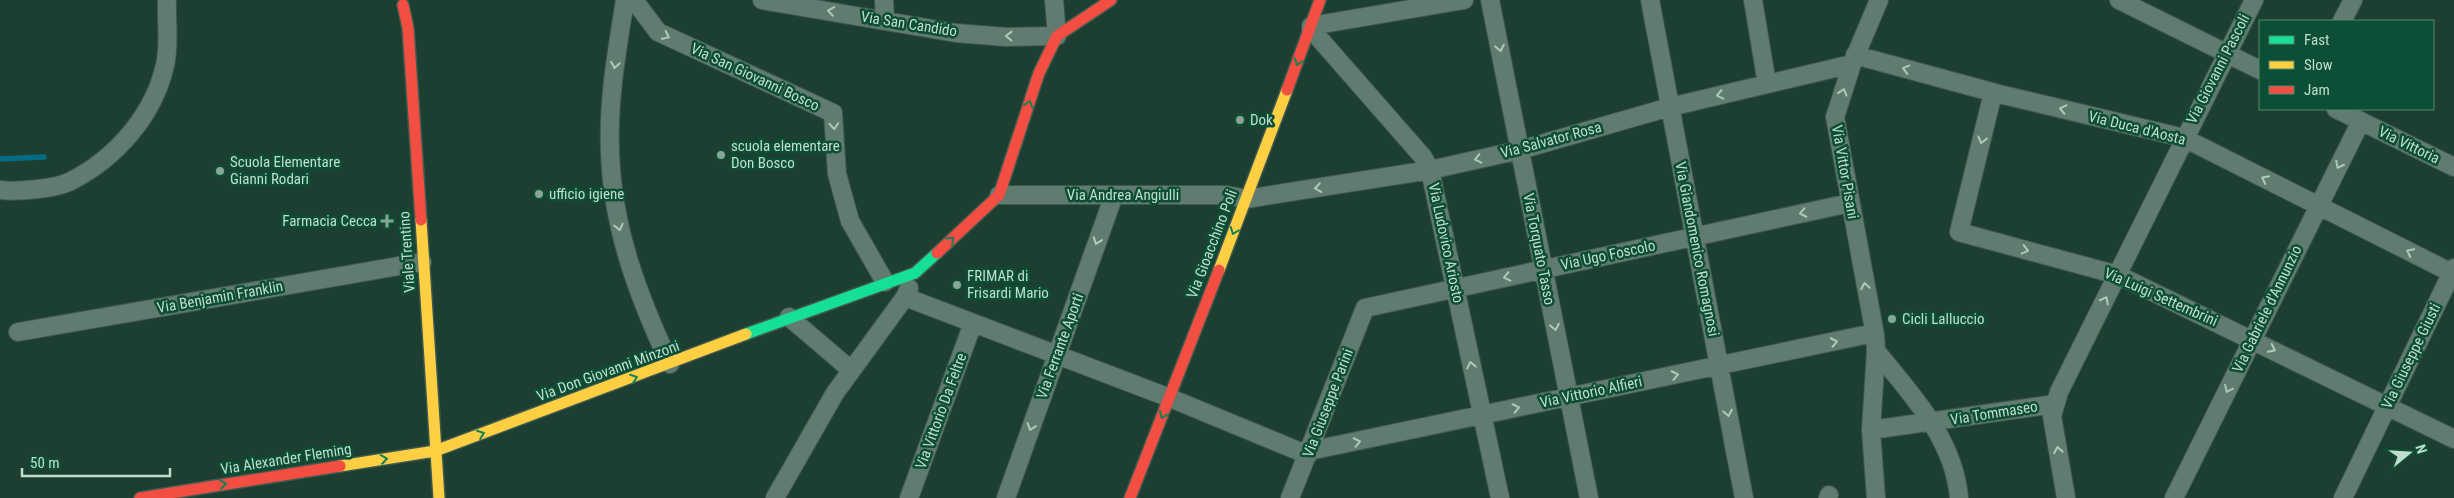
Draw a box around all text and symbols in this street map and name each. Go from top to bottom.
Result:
one-way arrow [826,7,835,17]
street label: Via San Candido [860,8,958,40]
street label: Via Giovanni Pascoli [2183,11,2253,127]
legend [2259,20,2434,110]
one-way arrow [660,29,669,39]
one-way arrow [1004,31,1012,42]
text: Fast [2304,31,2329,49]
street label: Via San Giovanni Bosco [688,39,822,115]
one-way arrow [1494,43,1504,52]
text: Slow [2304,56,2333,74]
one-way arrow [1294,58,1304,66]
one-way arrow [610,61,620,70]
one-way arrow [1903,64,1911,74]
text: Jam [2304,81,2330,99]
one-way arrow [1837,88,1847,97]
one-way arrow [1715,89,1724,100]
one-way arrow [1024,100,1034,108]
one-way arrow [2059,104,2068,115]
street label: Via Duca d'Aosta [2087,107,2187,149]
place label: Dok [1250,111,1273,129]
marker: Dok [1234,114,1246,126]
street label: Via Salvator Rosa [1499,118,1603,162]
street label: Via Vittoria [2375,122,2443,168]
one-way arrow [828,123,839,131]
street label: Via Vittor Pisani [1828,124,1862,220]
one-way arrow [1977,135,1988,144]
place label: scuola elementare Don Bosco [731,137,840,172]
marker: scuola elementare Don Bosco [715,149,727,161]
place label: Scuola Elementare Gianni Rodari [230,153,340,188]
one-way arrow [1474,153,1483,164]
one-way arrow [2335,159,2345,168]
street label: Via Giandomenico Romagnosi [1671,160,1723,338]
marker: Scuola Elementare Gianni Rodari [214,165,226,177]
one-way arrow [2261,175,2270,185]
street label: Via Ludovico Ariosto [1425,181,1467,305]
one-way arrow [1314,182,1323,192]
place label: ufficio igiene [549,185,624,203]
street label: Via Andrea Angiulli [1067,186,1179,204]
street label: Via Gioacchino Poli [1183,187,1241,301]
marker: ufficio igiene [533,188,545,200]
street label: Via Torquato Tasso [1519,192,1559,306]
one-way arrow [1798,208,1807,218]
street label: Viale Trentino [395,211,419,293]
place label: Farmacia Cecca [282,212,377,230]
marker: Farmacia Cecca [381,215,393,227]
one-way arrow [613,223,624,232]
one-way arrow [1230,226,1240,235]
one-way arrow [1093,236,1103,244]
street label: Via Ugo Foscolo [1559,236,1657,274]
one-way arrow [945,237,954,246]
street label: Via Gabriele d'Annunzio [2228,242,2306,376]
one-way arrow [2020,244,2028,254]
one-way arrow [2407,248,2416,258]
street label: Via Luigi Settembrini [2101,264,2221,330]
place label: FRIMAR di Frisardi Mario [967,267,1049,302]
one-way arrow [1502,271,1511,282]
street label: Via Benjamin Franklin [156,277,284,317]
marker: FRIMAR di Frisardi Mario [951,279,963,291]
one-way arrow [1860,281,1871,290]
street label: Via Ferrante Aporti [1033,291,1087,401]
one-way arrow [2099,296,2109,305]
street label: Via Giuseppe Giusti [2378,300,2444,412]
place label: Cicli Lalluccio [1902,310,1985,328]
marker: Cicli Lalluccio [1886,313,1898,325]
one-way arrow [1549,323,1560,332]
street label: Via Don Giovanni Minzoni [534,337,682,405]
one-way arrow [1830,337,1839,347]
one-way arrow [2267,343,2276,353]
street label: Via Giuseppe Parini [1299,346,1357,460]
street label: Via Vittorio Da Feltre [912,351,970,471]
one-way arrow [1467,360,1477,369]
one-way arrow [1671,370,1680,381]
street label: Via Vittorio Alfieri [1538,372,1644,412]
one-way arrow [629,374,637,384]
one-way arrow [2224,383,2234,392]
street label: Via Tommaseo [1949,397,2039,429]
one-way arrow [1512,404,1521,414]
one-way arrow [1722,408,1732,417]
one-way arrow [1158,410,1169,419]
one-way arrow [1027,422,1037,430]
north arrow [2384,428,2434,478]
one-way arrow [476,430,485,440]
one-way arrow [1353,437,1361,447]
street label: Via Alexander Fleming [219,440,353,478]
text: N [2412,442,2430,456]
scale bar [22,446,170,478]
one-way arrow [2053,446,2063,454]
text: 50 m [30,454,60,472]
one-way arrow [379,455,388,465]
one-way arrow [219,479,227,490]

